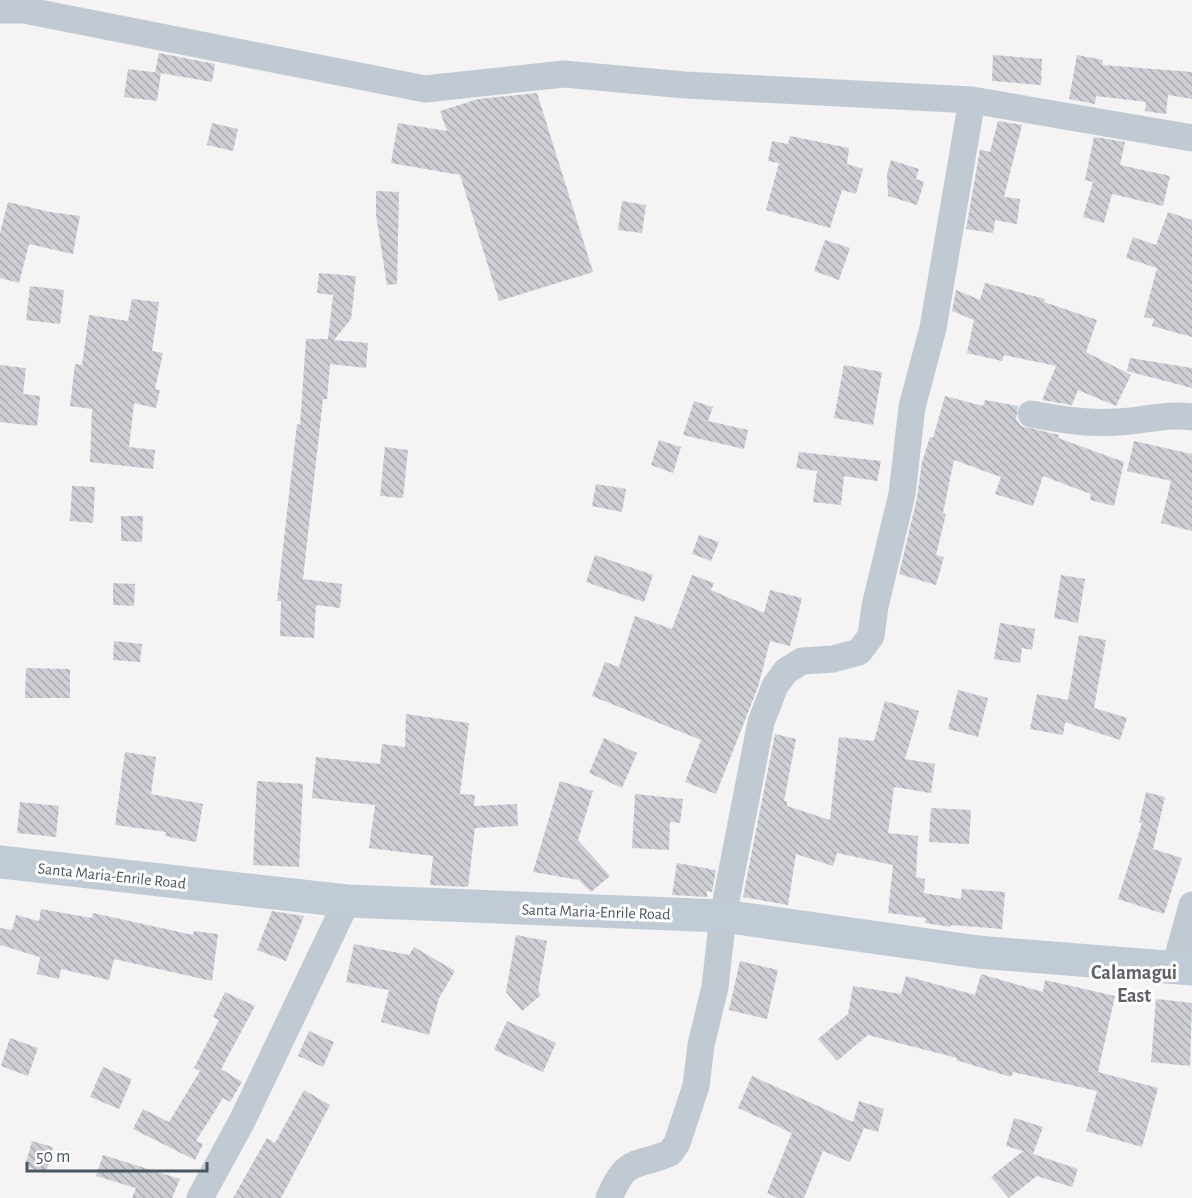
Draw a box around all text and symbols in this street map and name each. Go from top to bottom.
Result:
street label: Santa Maria-Enrile Road [37,860,187,892]
street label: Santa Maria-Enrile Road [521,901,671,923]
district label: Calamagui East [1091,963,1177,1006]
scale bar [27,1135,207,1173]
text: 50 m [36,1148,70,1166]

